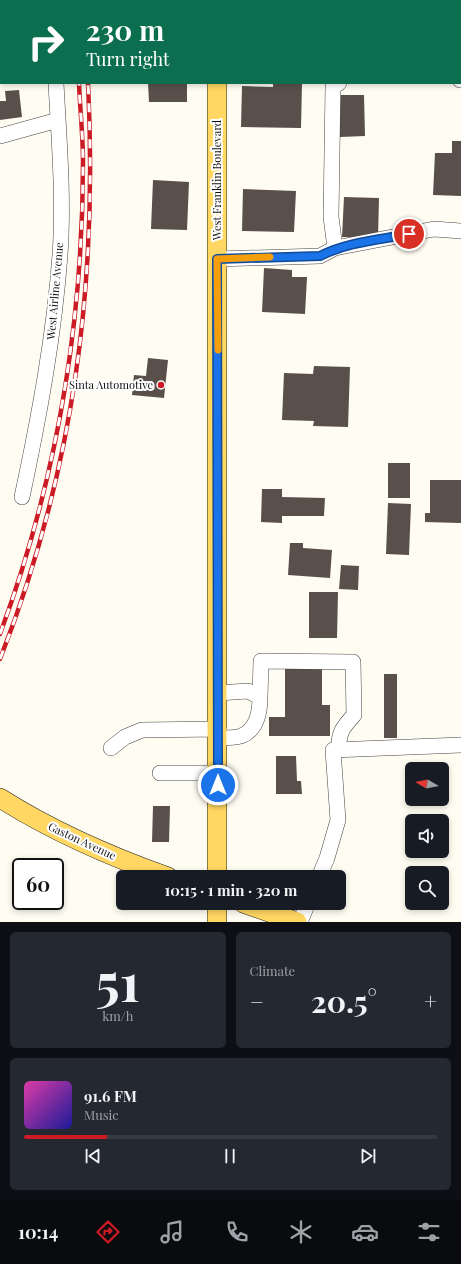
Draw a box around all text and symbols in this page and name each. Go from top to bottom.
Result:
text: 230 m [86,11,164,48]
icon: right [20,16,72,68]
text: Turn right [86,47,169,71]
street label: West Franklin Boulevard [209,119,224,241]
pin [392,217,426,251]
icon: arrive [398,223,420,245]
street label: West Airline Avenue [43,241,66,341]
place label: Sinta Automotive [69,377,153,392]
marker: Sinta Automotive [156,380,166,390]
north arrow [405,762,449,806]
map controls [405,762,449,910]
position arrow [197,764,239,806]
button: sound [405,814,449,858]
street label: Gaston Avenue [46,818,119,863]
speed limit sign: 60 [12,858,64,910]
button: search [405,866,449,910]
text: 10:15 · 1 min · 320 m [165,880,297,900]
text: 51 [96,946,140,1015]
text: Climate [250,962,295,979]
text: 20.5° [311,981,377,1021]
text: − [250,986,264,1016]
text: + [424,986,437,1016]
text: km/h [102,1007,133,1024]
text: 91.6 FM [84,1086,137,1106]
text: Music [84,1106,119,1123]
icon: previous [82,1145,104,1167]
icon: pause [219,1145,241,1167]
icon: next [357,1145,379,1167]
icon: directions [94,1218,122,1246]
icon: music [158,1218,186,1246]
icon: phone [223,1218,251,1246]
icon: climate [287,1218,315,1246]
icon: car [351,1218,379,1246]
icon: filters [415,1218,443,1246]
text: 10:14 [18,1220,58,1244]

